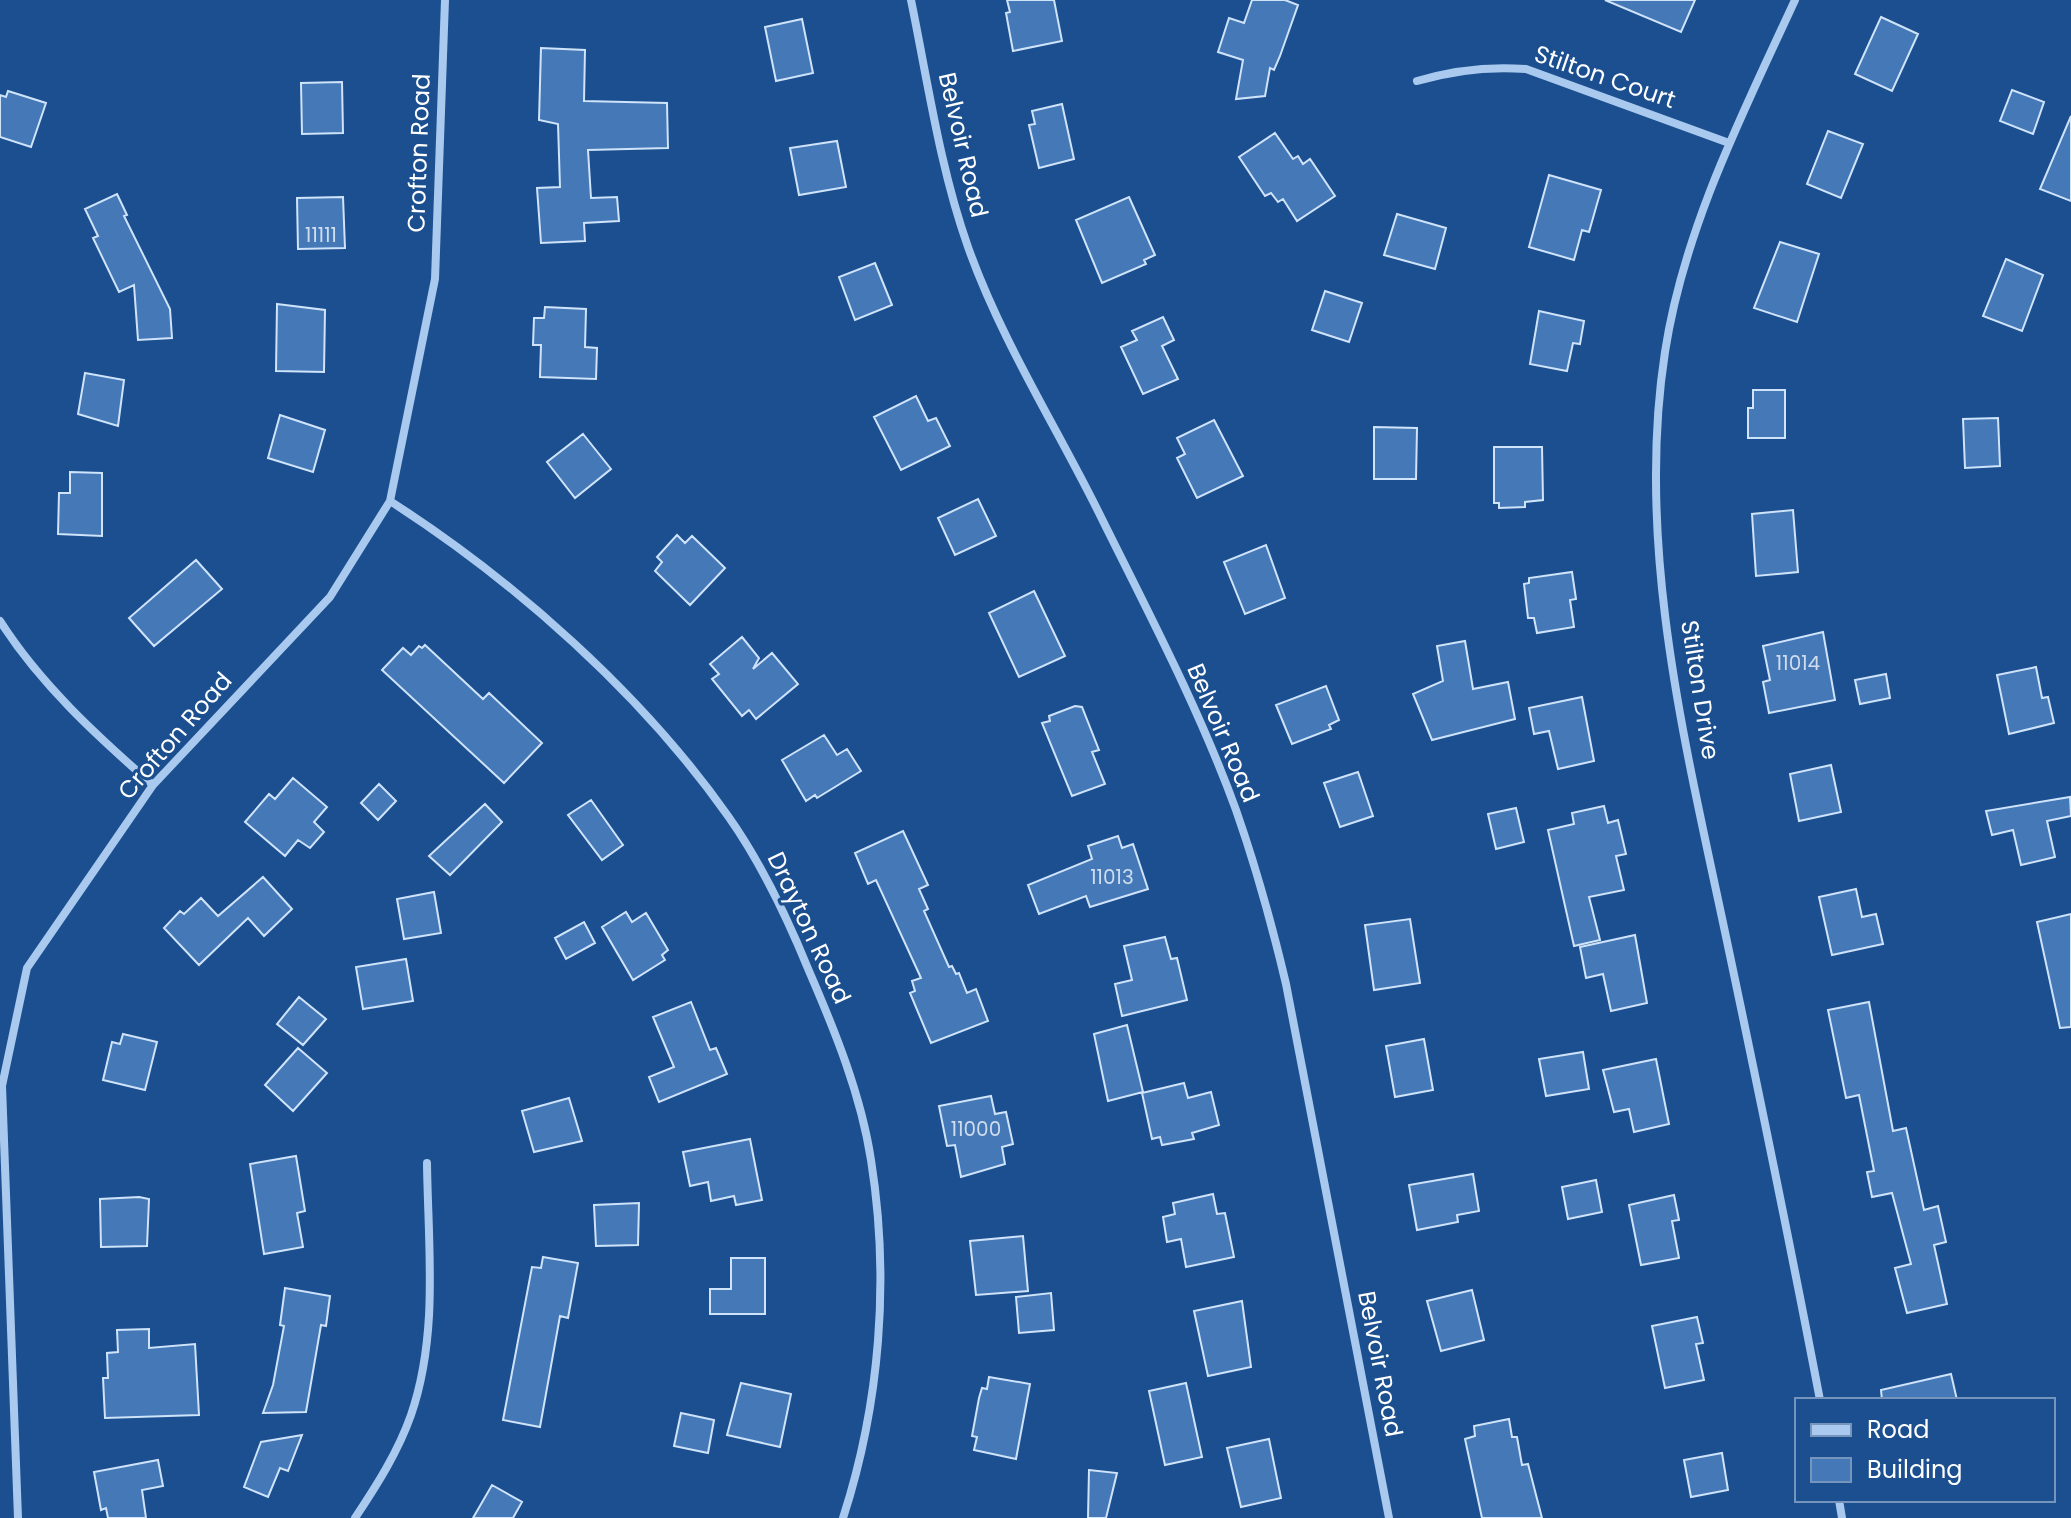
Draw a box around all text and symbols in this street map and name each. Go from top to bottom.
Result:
street label: Stilton Court [1530,37,1680,116]
street label: Belvoir Road [931,69,996,221]
street label: Crofton Road [399,73,438,233]
house number: 11111 [305,221,337,249]
street label: Stilton Drive [1673,618,1728,762]
house number: 11014 [1776,649,1820,677]
street label: Belvoir Road [1179,658,1268,807]
street label: Crofton Road [110,665,239,806]
street label: Drayton Road [760,847,859,1009]
house number: 11013 [1090,863,1134,891]
house number: 11000 [951,1115,1001,1143]
street label: Belvoir Road [1350,1288,1411,1440]
legend [1795,1398,2055,1502]
text: Road [1867,1413,1929,1446]
text: Building [1867,1453,1963,1486]

